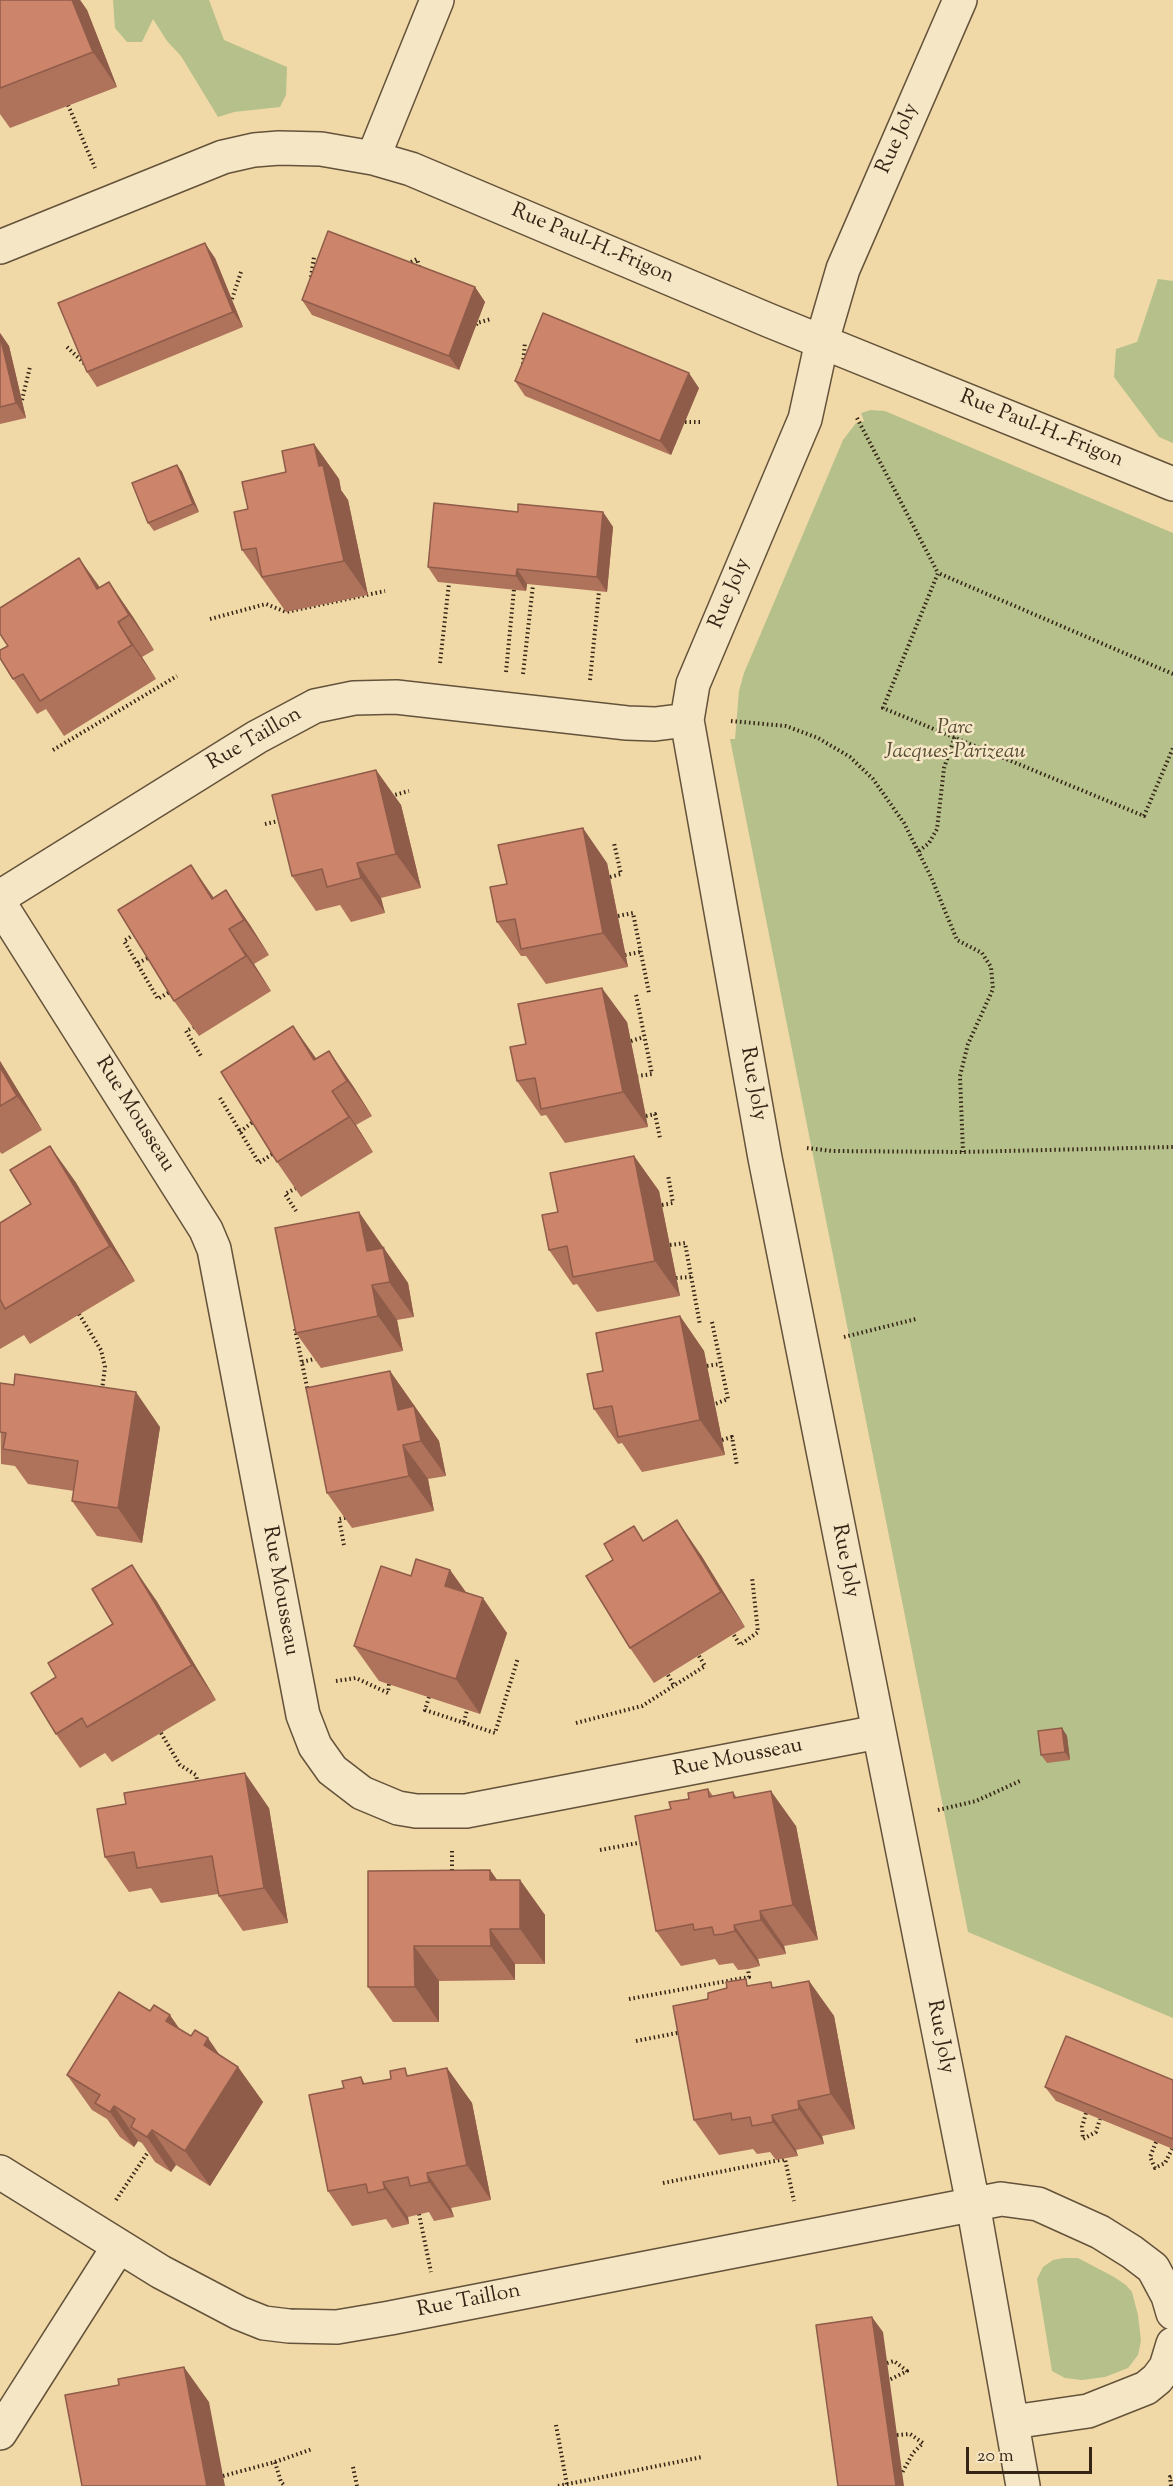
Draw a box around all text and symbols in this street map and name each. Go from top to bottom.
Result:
street label: Rue Joly [872,100,926,178]
street label: Rue Paul-H.-Frigon [507,199,677,291]
street label: Rue Paul-H.-Frigon [956,386,1126,474]
street label: Rue Joly [705,555,757,633]
street label: Rue Taillon [203,703,307,777]
park label: Parc Jacques-Parizeau [885,716,1025,766]
street label: Rue Joly [733,1045,771,1123]
street label: Rue Mousseau [89,1053,179,1177]
street label: Rue Joly [825,1522,863,1600]
street label: Rue Mousseau [255,1524,303,1658]
street label: Rue Mousseau [671,1734,805,1784]
street label: Rue Joly [920,1998,958,2076]
street label: Rue Taillon [415,2280,523,2324]
scale bar [969,2435,1095,2473]
text: 20 m [977,2444,1014,2470]

